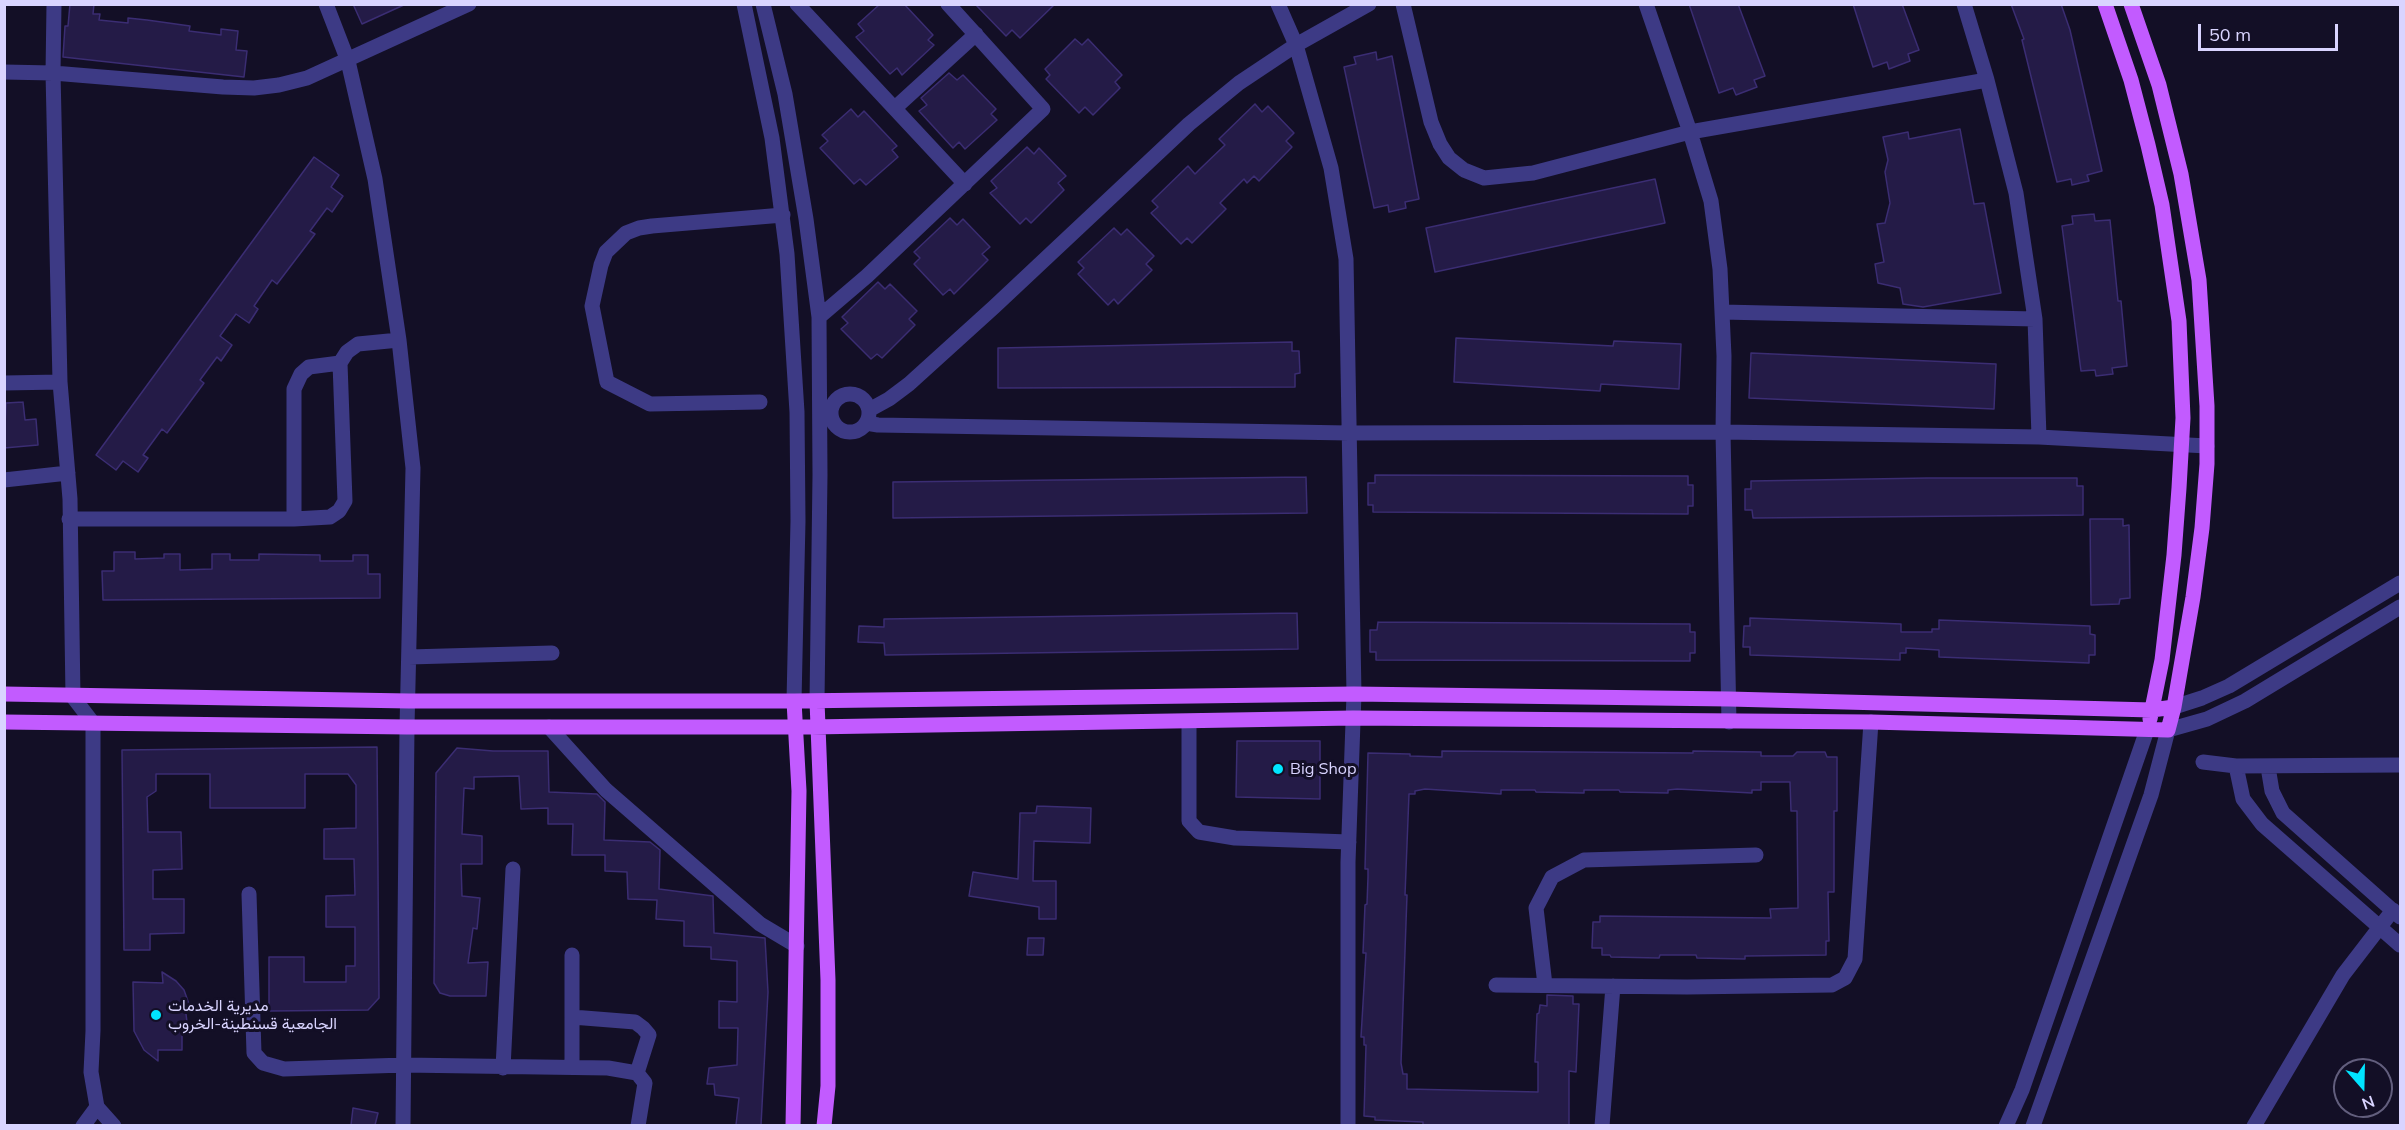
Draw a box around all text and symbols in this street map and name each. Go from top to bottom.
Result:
scale bar [2201,12,2340,50]
text: 50 m [2209,23,2251,46]
place label: Big Shop [1290,759,1357,779]
marker: Big Shop [1271,762,1285,776]
place label: مديرية الخدمات الجامعية قسنطينة-الخروب [168,996,337,1034]
marker: مديرية الخدمات الجامعية قسنطينة-الخروب [149,1008,163,1022]
north arrow [2333,1058,2393,1118]
text: N [2359,1092,2378,1115]

